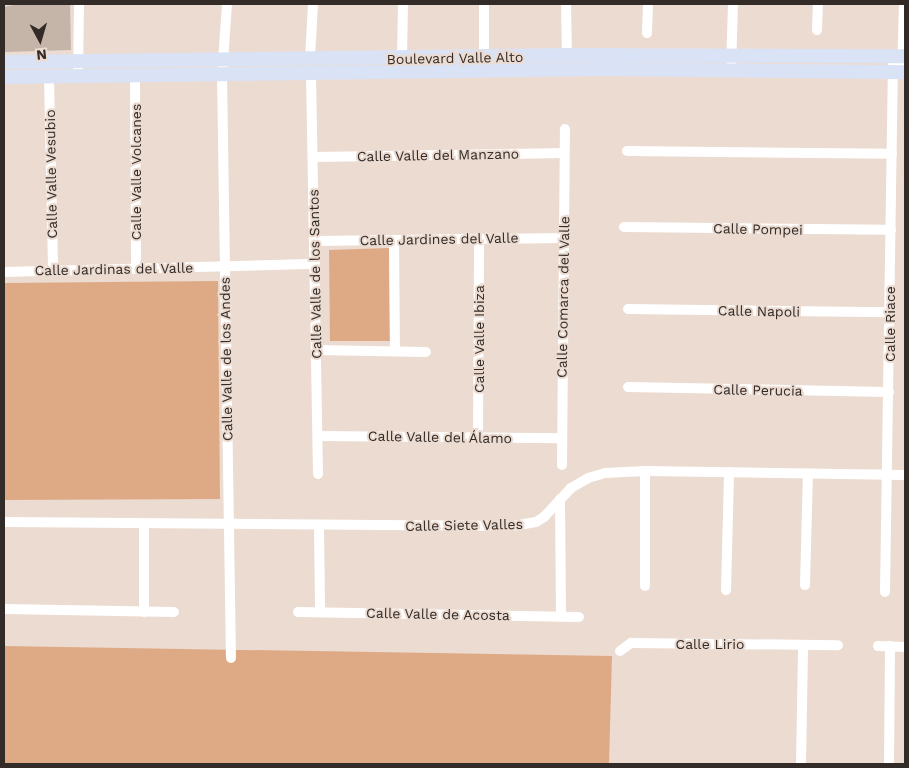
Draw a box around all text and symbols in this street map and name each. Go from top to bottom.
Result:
north arrow [15,15,65,65]
text: N [36,46,48,63]
street label: Boulevard Valle Alto [386,48,524,68]
street label: Calle Valle Volcanes [128,103,144,241]
street label: Calle Valle Vesubio [41,109,61,239]
street label: Calle Valle del Manzano [356,145,520,165]
street label: Calle Valle de los Santos [305,189,325,359]
street label: Calle Comarca del Valle [553,215,573,379]
street label: Calle Pompei [713,220,803,238]
street label: Calle Jardines del Valle [359,229,519,249]
street label: Calle Jardinas del Valle [34,259,194,279]
street label: Calle Valle de los Andes [216,276,236,442]
street label: Calle Valle Ibiza [471,285,487,393]
street label: Calle Riace [882,286,898,362]
street label: Calle Napoli [718,302,800,320]
street label: Calle Perucia [713,381,803,399]
street label: Calle Valle del Álamo [367,427,513,447]
street label: Calle Siete Valles [405,516,523,534]
street label: Calle Valle de Acosta [366,604,510,624]
street label: Calle Lirio [676,636,744,652]

